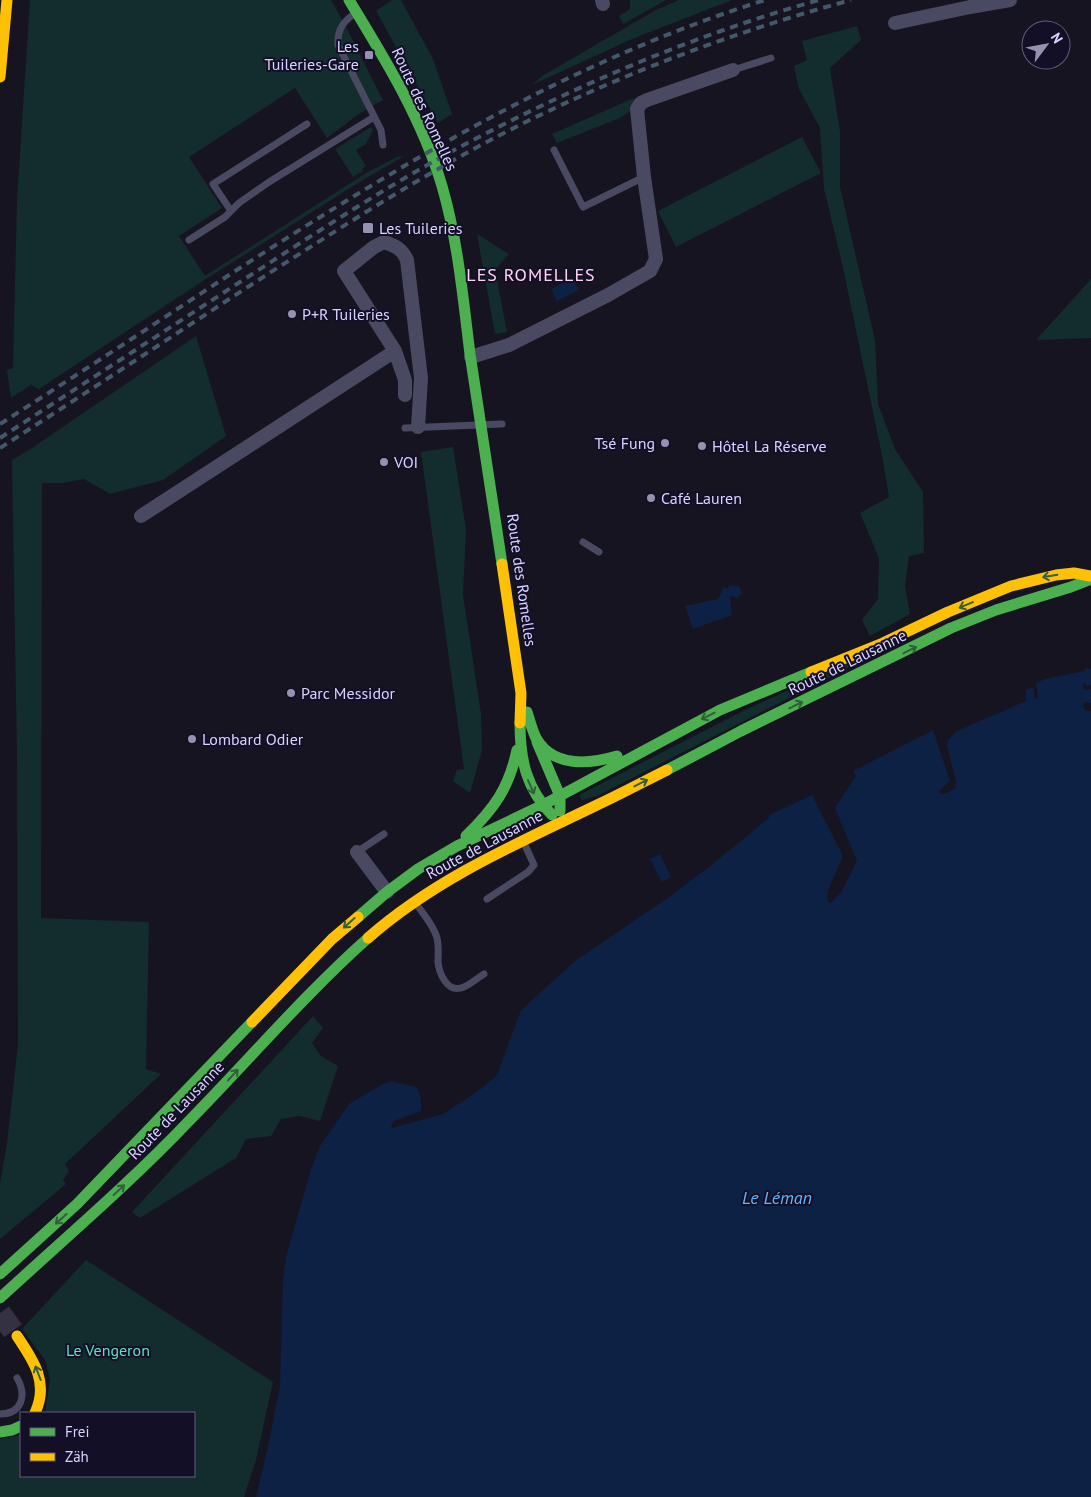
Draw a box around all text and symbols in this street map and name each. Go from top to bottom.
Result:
north arrow [1021,20,1071,70]
text: N [1047,29,1067,47]
place label: Les Tuileries-Gare [264,36,359,74]
street label: Route des Romelles [388,44,462,174]
marker: Les Tuileries-Gare [363,49,375,61]
place label: Les Tuileries [379,218,463,238]
marker: Les Tuileries [361,221,375,235]
district label: LES ROMELLES [466,263,596,286]
place label: P+R Tuileries [302,304,390,324]
marker: P+R Tuileries [286,308,298,320]
place label: Tsé Fung [594,433,655,453]
place label: Hôtel La Réserve [712,436,827,456]
marker: Tsé Fung [659,437,671,449]
marker: Hôtel La Réserve [696,440,708,452]
place label: VOI [393,452,418,472]
marker: VOI [378,456,390,468]
place label: Café Lauren [661,488,742,508]
marker: Café Lauren [645,492,657,504]
street label: Route des Romelles [503,512,541,648]
one-way arrow [1043,572,1059,581]
one-way arrow [959,600,974,610]
street label: Route de Lausanne [784,625,910,699]
one-way arrow [903,644,918,654]
place label: Parc Messidor [301,683,396,703]
marker: Parc Messidor [285,687,297,699]
one-way arrow [788,700,803,709]
one-way arrow [701,711,716,721]
place label: Lombard Odier [202,729,304,749]
marker: Lombard Odier [186,733,198,745]
one-way arrow [634,778,649,788]
one-way arrow [526,779,536,794]
street label: Route de Lausanne [422,805,546,883]
one-way arrow [343,917,356,929]
street label: Route de Lausanne [124,1056,228,1164]
one-way arrow [228,1068,239,1081]
one-way arrow [113,1184,125,1196]
water label: Le Léman [742,1186,812,1209]
one-way arrow [55,1213,68,1225]
park label: Le Vengeron [66,1340,150,1360]
one-way arrow [33,1365,42,1381]
legend [20,1412,195,1477]
text: Frei [65,1422,90,1441]
text: Zäh [65,1447,89,1466]

